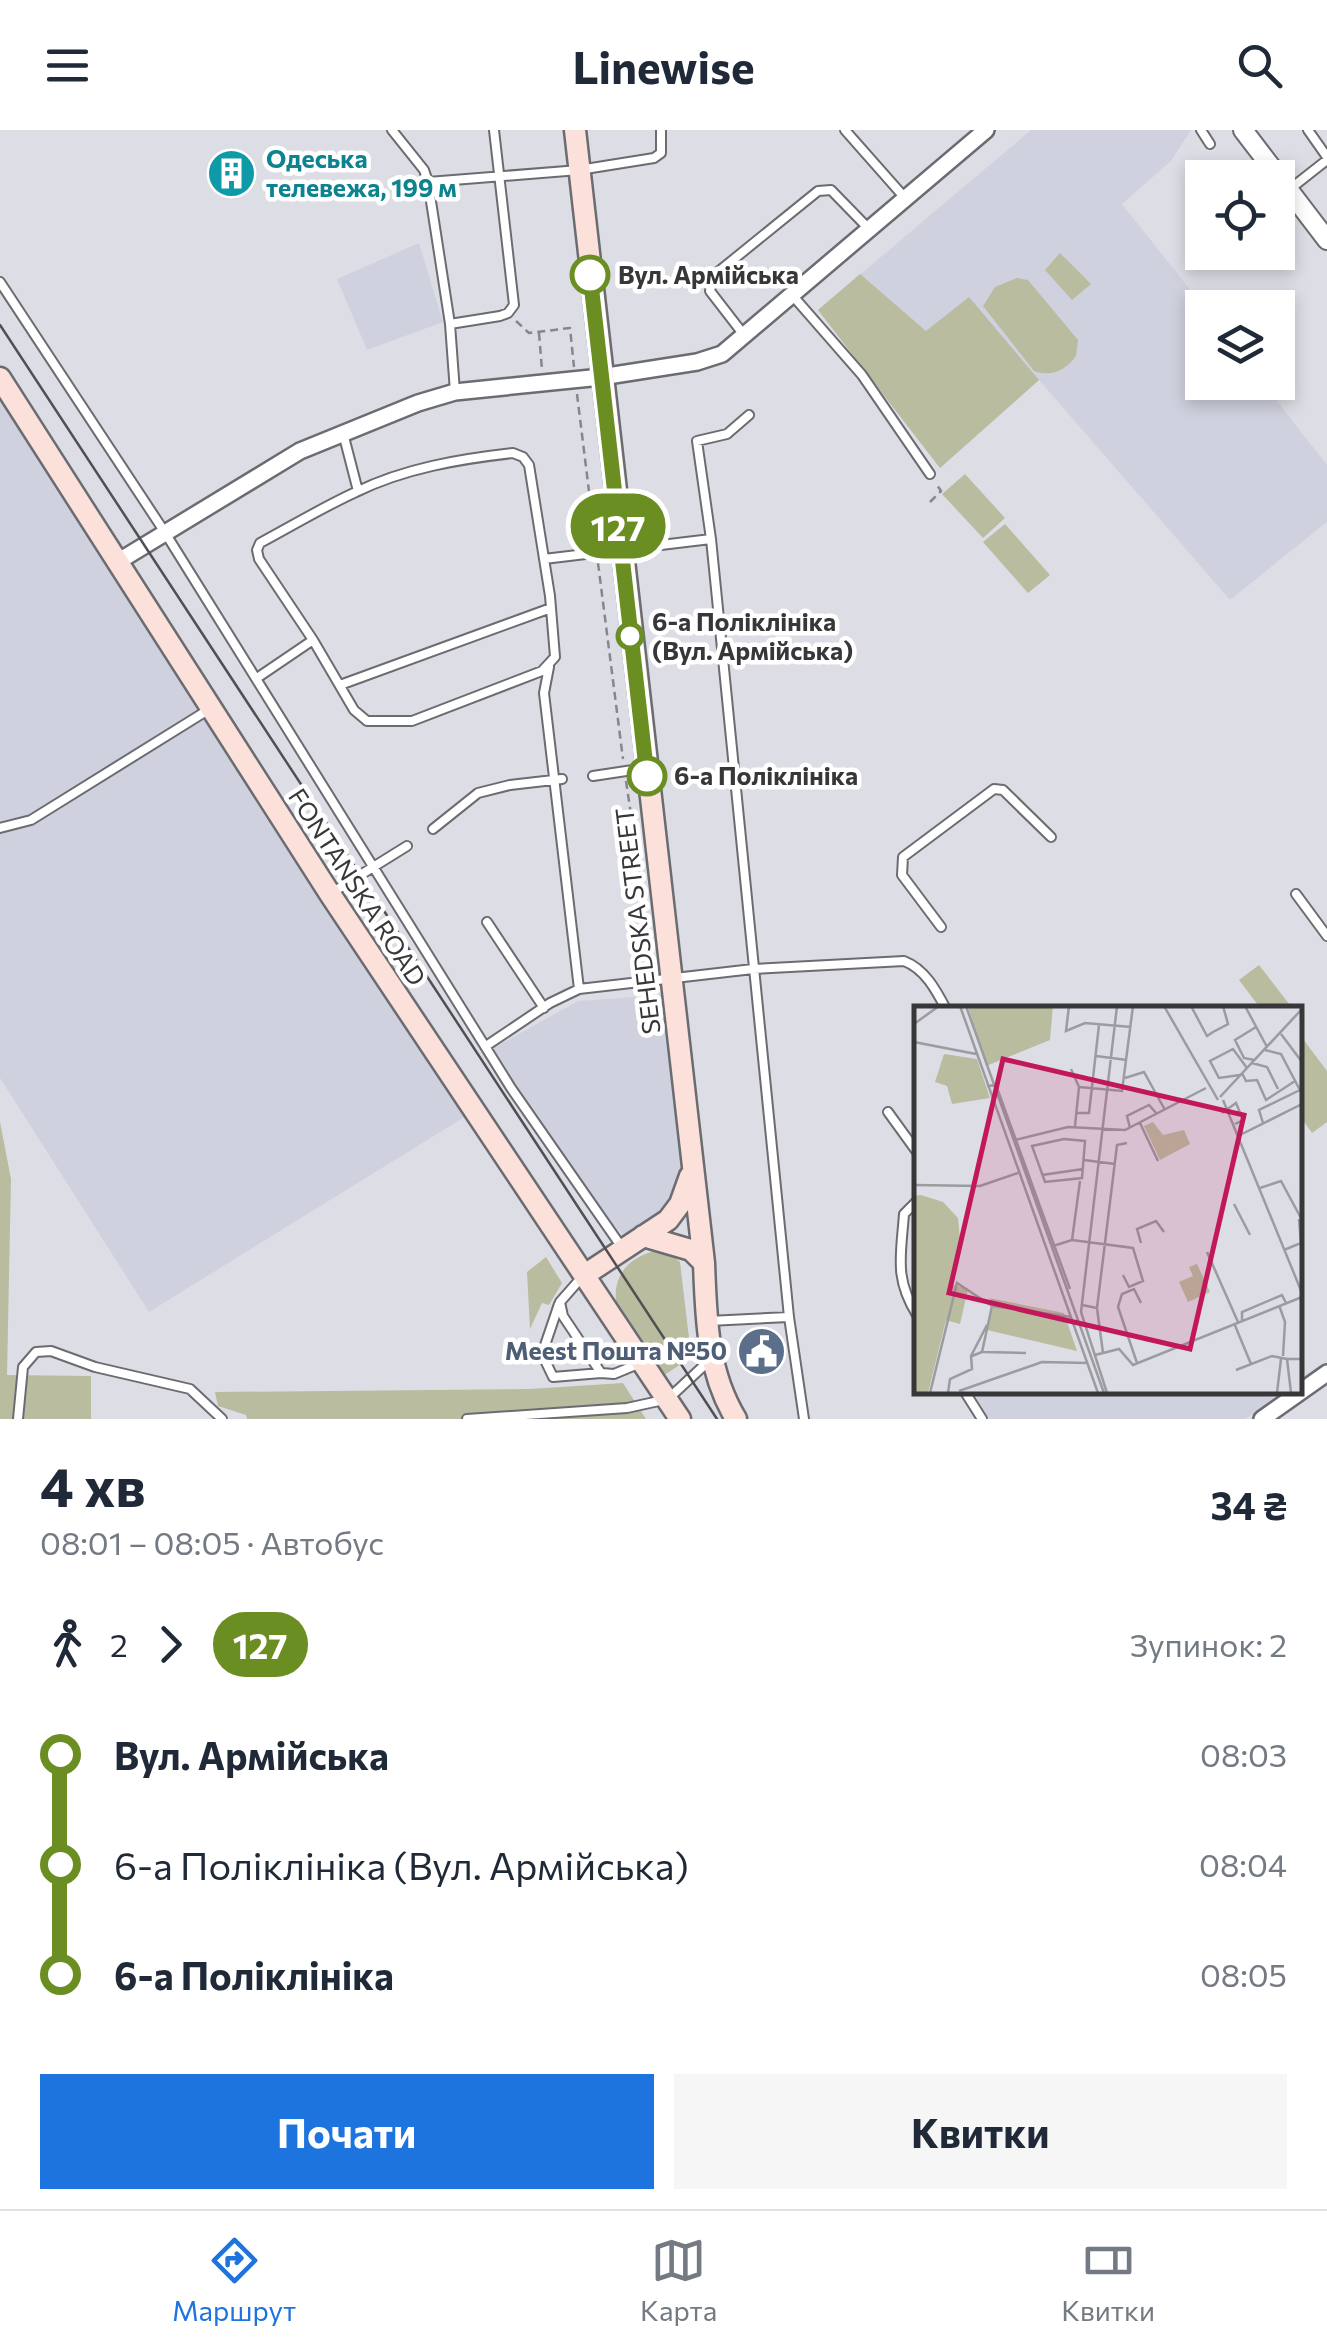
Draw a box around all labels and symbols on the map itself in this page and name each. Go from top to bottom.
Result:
place label: Одеська телевежа, 199 м [266,143,457,202]
building icon: Одеська телевежа, 199 м [205,147,257,199]
marker: Вул. Армійська [571,256,609,294]
place label: Вул. Армійська [618,259,799,289]
line badge: 127 [560,494,676,558]
place label: 6-а Поліклініка (Вул. Армійська) [652,606,853,665]
marker: 6-а Поліклініка (Вул. Армійська) [617,623,643,649]
marker: 6-а Поліклініка [628,757,666,795]
place label: 6-а Поліклініка [674,760,858,790]
street label: FONTANSKA ROAD [283,782,433,991]
street label: SEHEDSKA STREET [608,806,666,1036]
inset map [914,1006,1302,1394]
public building icon: Meest Пошта №50 [736,1325,788,1377]
place label: Meest Пошта №50 [505,1335,727,1365]

